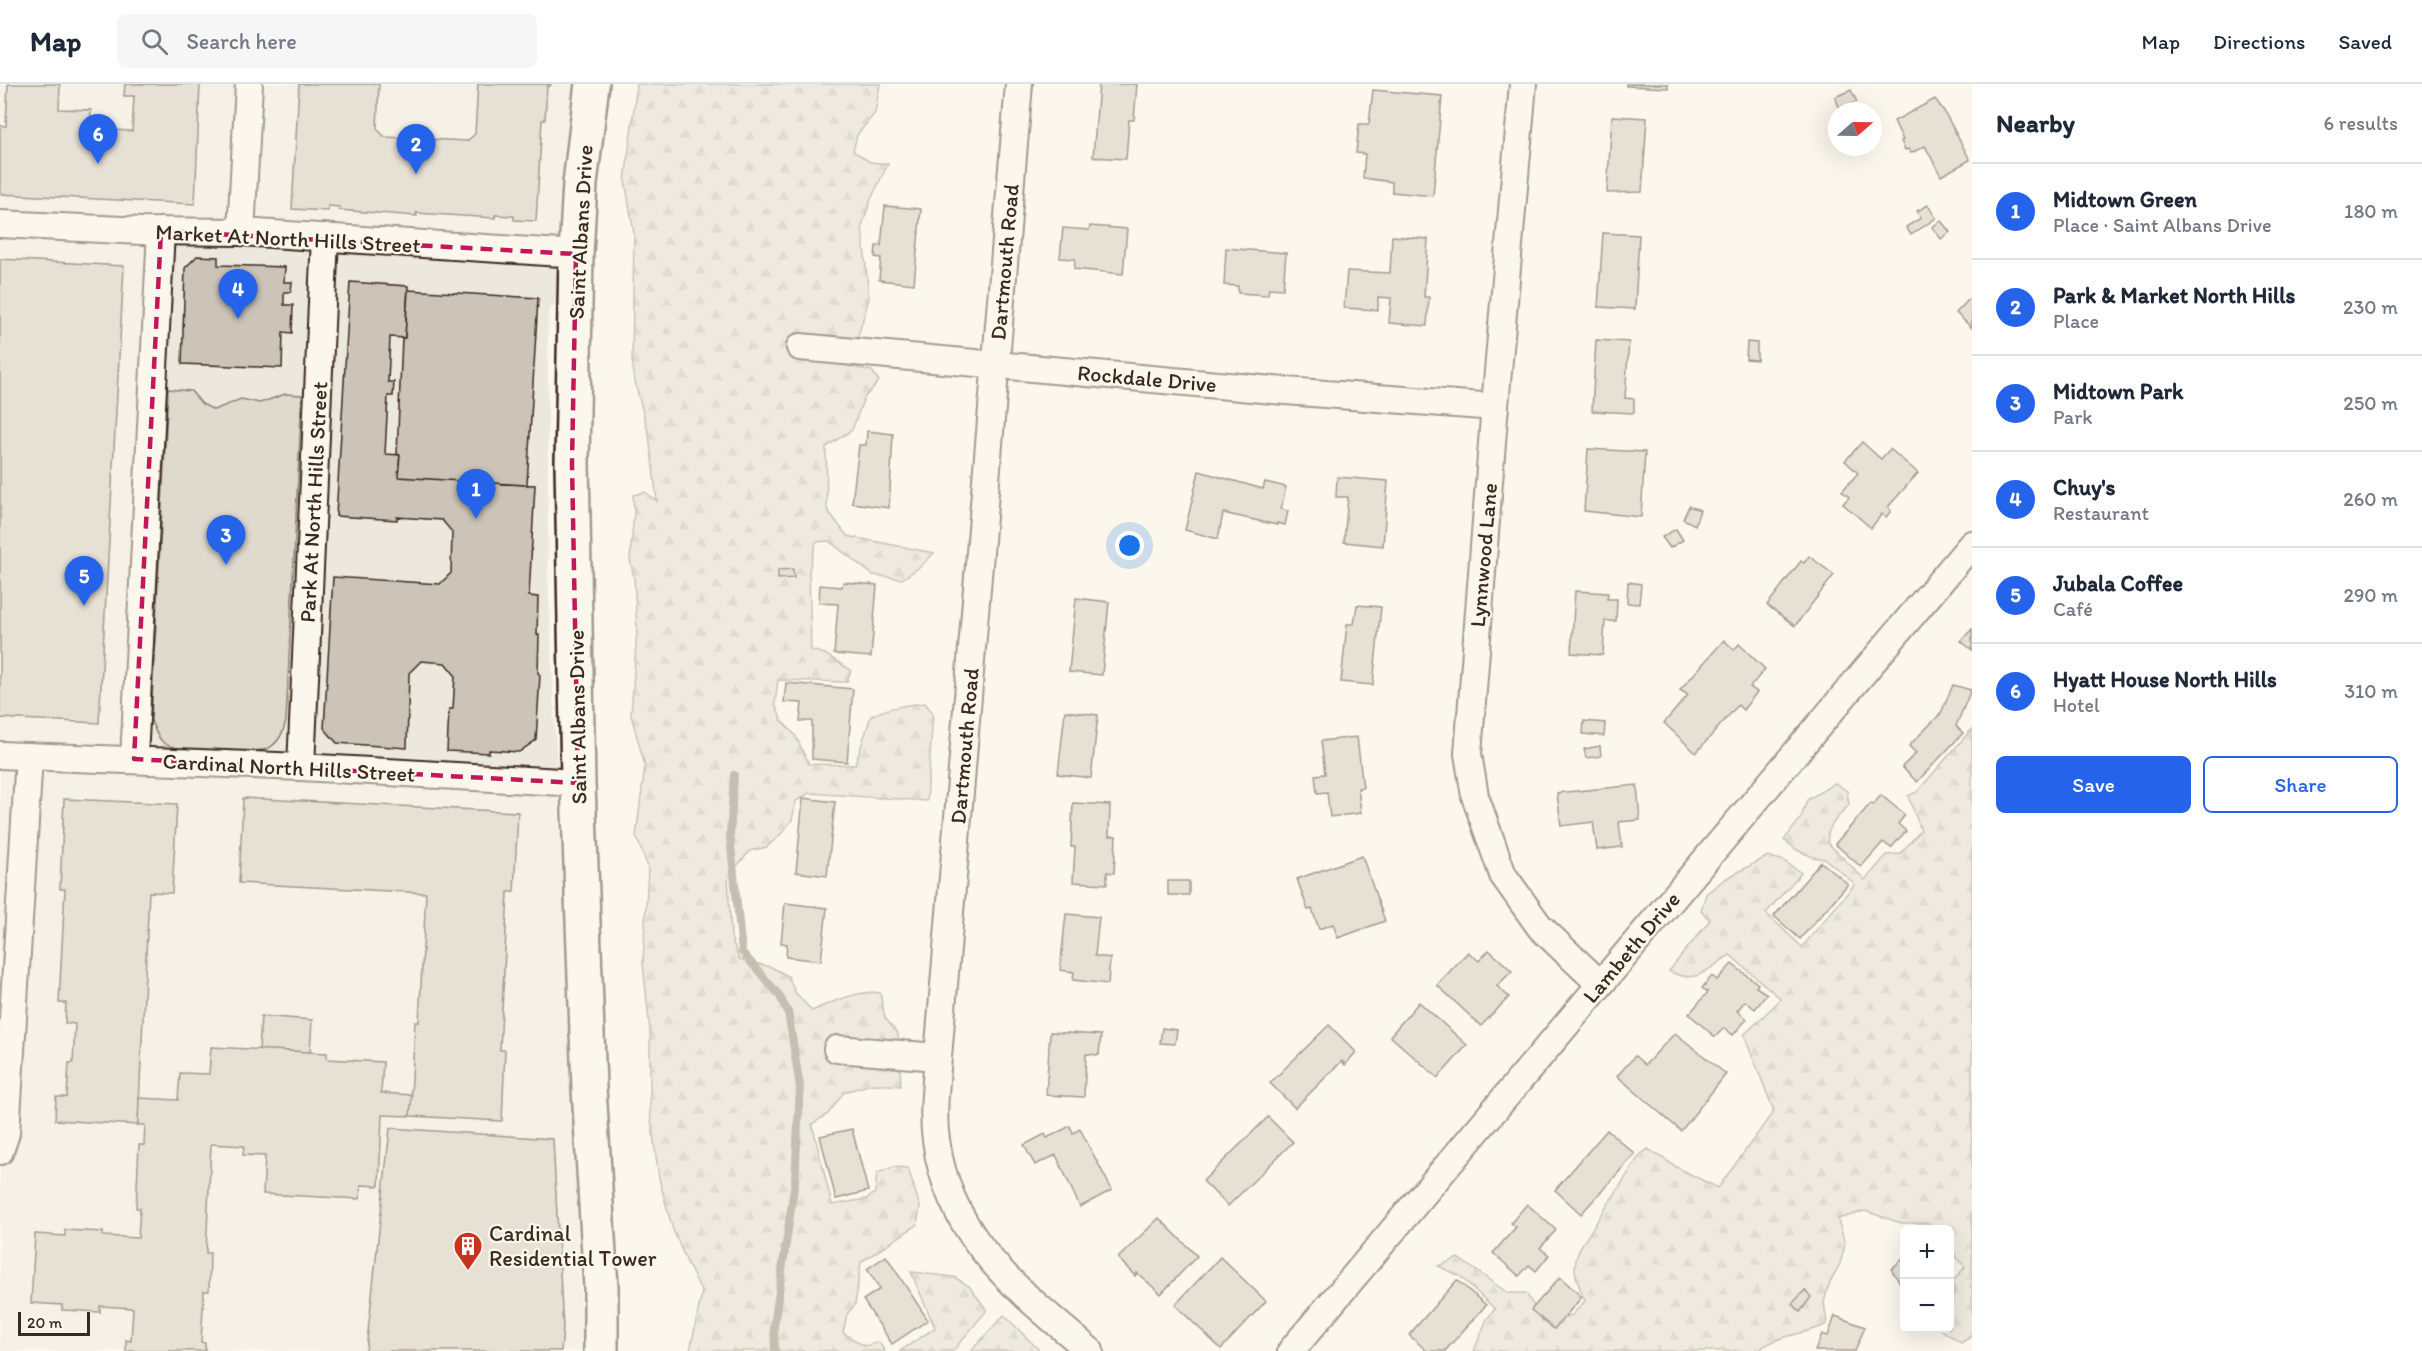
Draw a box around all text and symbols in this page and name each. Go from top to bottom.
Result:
search box [117,14,537,68]
text: Map [30,24,81,58]
icon: search [138,25,171,58]
text: Search here [186,28,297,55]
text: Map [2142,29,2180,54]
text: Directions [2213,29,2305,54]
text: Saved [2338,29,2392,54]
north arrow [1828,102,1882,156]
text: Nearby [1996,107,2075,139]
text: 6 results [2324,111,2398,135]
pin: 6 [78,115,118,164]
pin: 2 [396,124,436,174]
street label: Saint Albans Drive [562,144,599,320]
street label: Dartmouth Road [984,183,1025,341]
text: Midtown Green [2053,186,2197,213]
text: 1 [2011,199,2020,223]
text: 180 m [2344,199,2398,223]
text: Place · Saint Albans Drive [2053,213,2272,237]
street label: Market At North Hills Street [155,218,421,259]
pin: 4 [218,270,258,319]
text: Park & Market North Hills [2053,282,2295,309]
text: 2 [2010,295,2021,319]
text: 230 m [2343,295,2398,319]
text: Place [2053,309,2099,333]
street label: Rockdale Drive [1076,359,1218,398]
text: Midtown Park [2053,378,2183,405]
street label: Park At North Hills Street [294,381,333,623]
text: 3 [2010,391,2021,415]
text: 250 m [2343,391,2398,415]
text: Park [2053,405,2092,429]
pin: 1 [456,470,496,519]
text: Chuy's [2053,474,2115,501]
street label: Lynnwood Lane [1464,482,1503,628]
text: 4 [2009,487,2022,511]
text: 260 m [2343,487,2398,511]
text: Restaurant [2053,501,2149,525]
pin: 3 [206,516,246,565]
your location [1115,531,1144,560]
pin: 5 [64,556,104,606]
text: Jubala Coffee [2053,570,2183,597]
text: 5 [2010,583,2021,607]
text: 290 m [2343,583,2398,607]
text: Café [2053,597,2093,621]
street label: Saint Albans Drive [562,629,593,805]
text: Hyatt House North Hills [2053,666,2277,693]
street label: Dartmouth Road [944,667,985,825]
text: 6 [2010,679,2021,703]
text: 310 m [2344,679,2398,703]
text: Hotel [2053,693,2100,717]
street label: Cardinal North Hills Street [162,747,416,788]
button: Save [1996,756,2191,813]
button: Share [2203,756,2398,813]
street label: Lambeth Drive [1577,886,1686,1009]
place label: Cardinal Residential Tower [489,1220,657,1272]
map controls [1900,1225,1954,1333]
button: + [1900,1225,1954,1279]
building icon: Cardinal Residential Tower [452,1230,484,1272]
button: − [1900,1279,1954,1333]
scale bar [18,1309,90,1336]
text: 20 m [27,1313,62,1332]

